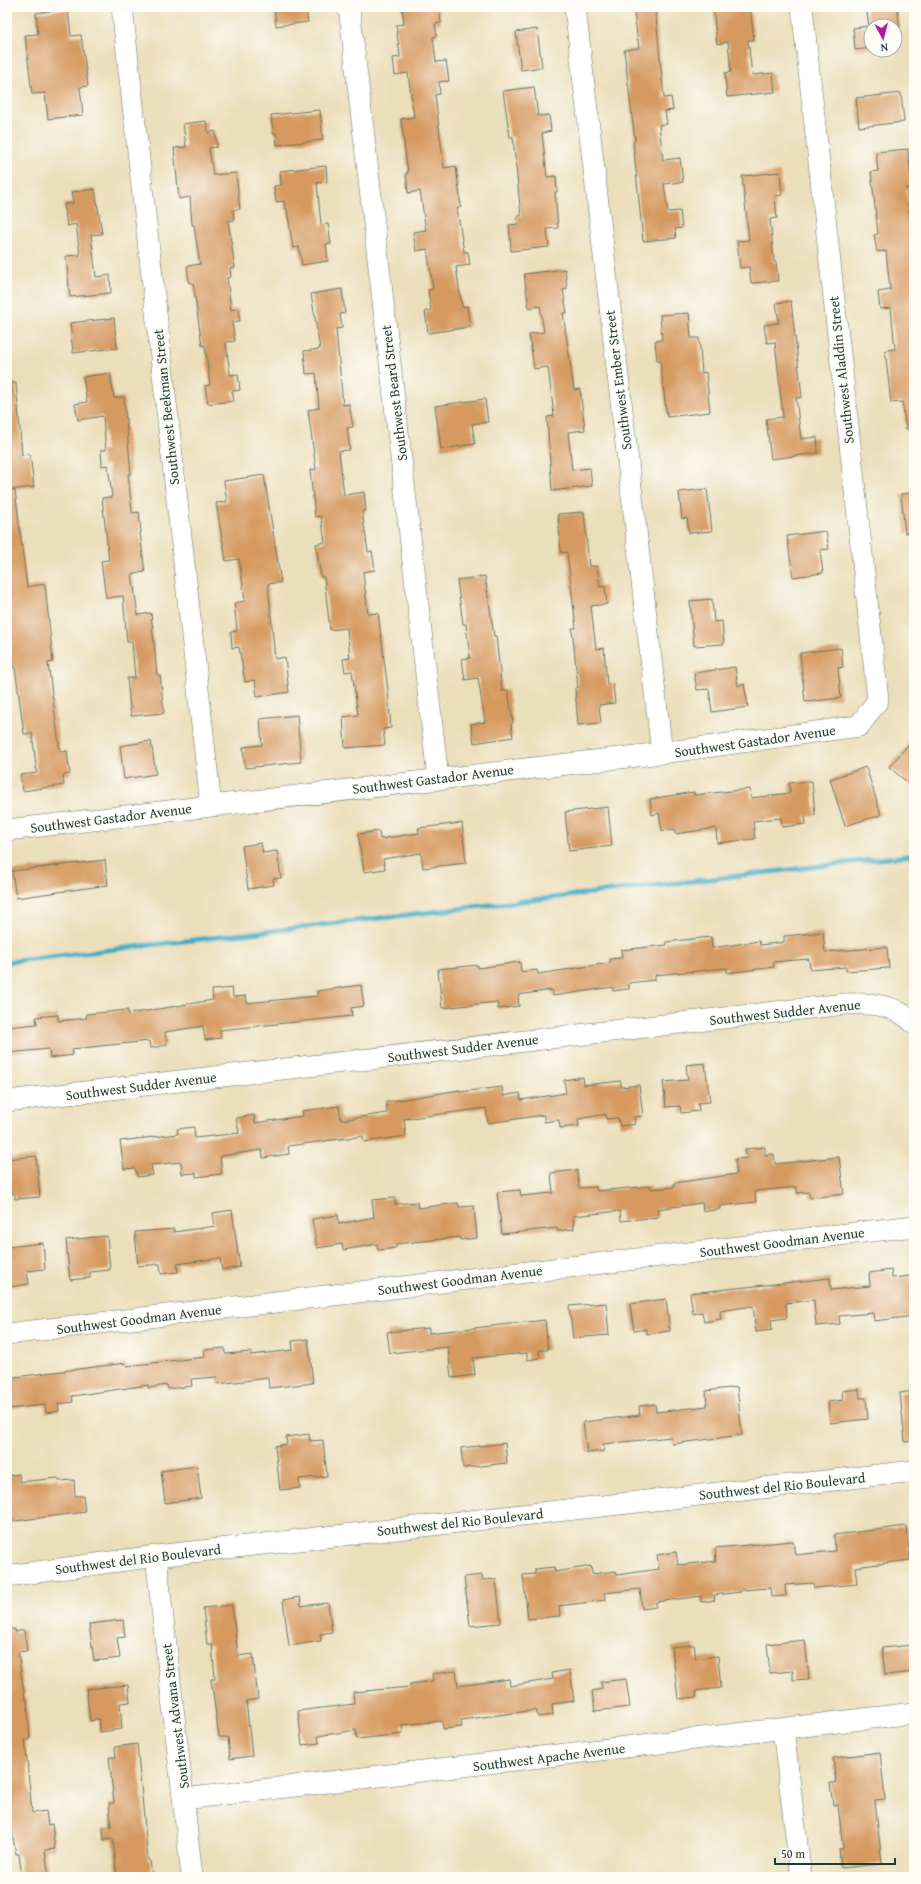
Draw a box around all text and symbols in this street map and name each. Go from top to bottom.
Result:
north arrow [863,18,903,58]
text: N [879,40,889,56]
street label: Southwest Aladdin Street [823,295,859,445]
street label: Southwest Ember Street [599,309,637,451]
street label: Southwest Beard Street [376,324,412,462]
street label: Southwest Beekman Street [148,328,184,486]
street label: Southwest Gastador Avenue [673,720,837,762]
street label: Southwest Gastador Avenue [351,759,515,799]
street label: Southwest Gastador Avenue [29,798,193,838]
street label: Southwest Sudder Avenue [708,994,862,1030]
street label: Southwest Sudder Avenue [386,1029,540,1067]
street label: Southwest Sudder Avenue [64,1067,218,1105]
street label: Southwest Goodman Avenue [698,1222,866,1262]
street label: Southwest Goodman Avenue [376,1260,544,1300]
street label: Southwest Goodman Avenue [55,1299,223,1339]
street label: Southwest del Rio Boulevard [698,1467,867,1505]
street label: Southwest del Rio Boulevard [376,1503,545,1541]
street label: Southwest del Rio Boulevard [54,1539,223,1579]
street label: Southwest Advana Street [156,1642,194,1790]
street label: Southwest Apache Avenue [472,1738,627,1776]
scale bar [775,1840,895,1866]
text: 50 m [781,1845,805,1862]

